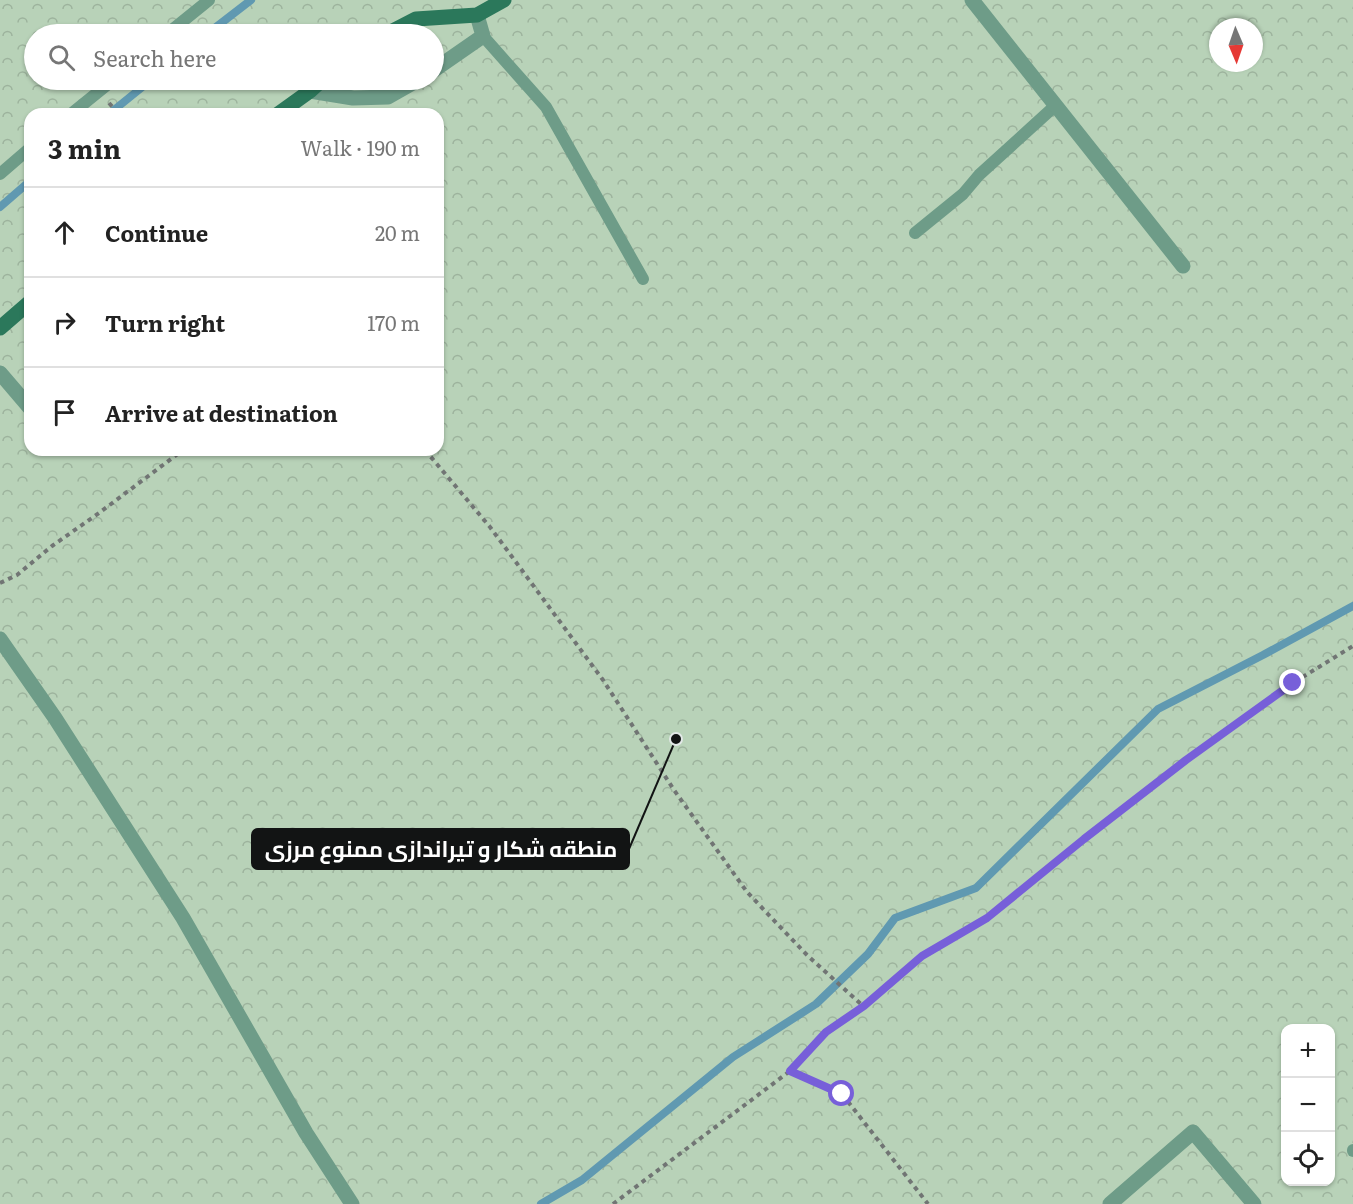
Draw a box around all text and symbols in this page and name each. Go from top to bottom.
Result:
north arrow [1209,18,1263,72]
search box [24,24,444,90]
icon: search [45,41,78,74]
text: Search here [93,41,216,74]
text: 3 min [48,128,121,167]
text: Walk · 190 m [301,132,420,162]
icon: ahead [48,216,81,249]
text: Continue [105,216,208,249]
text: 20 m [375,217,420,247]
icon: right [48,306,81,339]
text: Turn right [105,306,225,339]
text: 170 m [367,307,420,337]
icon: arrive [48,396,81,429]
text: Arrive at destination [105,396,338,429]
route end [1279,669,1305,695]
callout: منطقه شکار و تیراندازی ممنوع مرزی [252,829,629,869]
text: منطقه شکار و تیراندازی ممنوع مرزی [265,831,617,864]
map controls [1281,1024,1335,1186]
button: + [1281,1024,1335,1078]
button: − [1281,1078,1335,1132]
route start [828,1080,854,1106]
button: locate [1281,1132,1335,1186]

